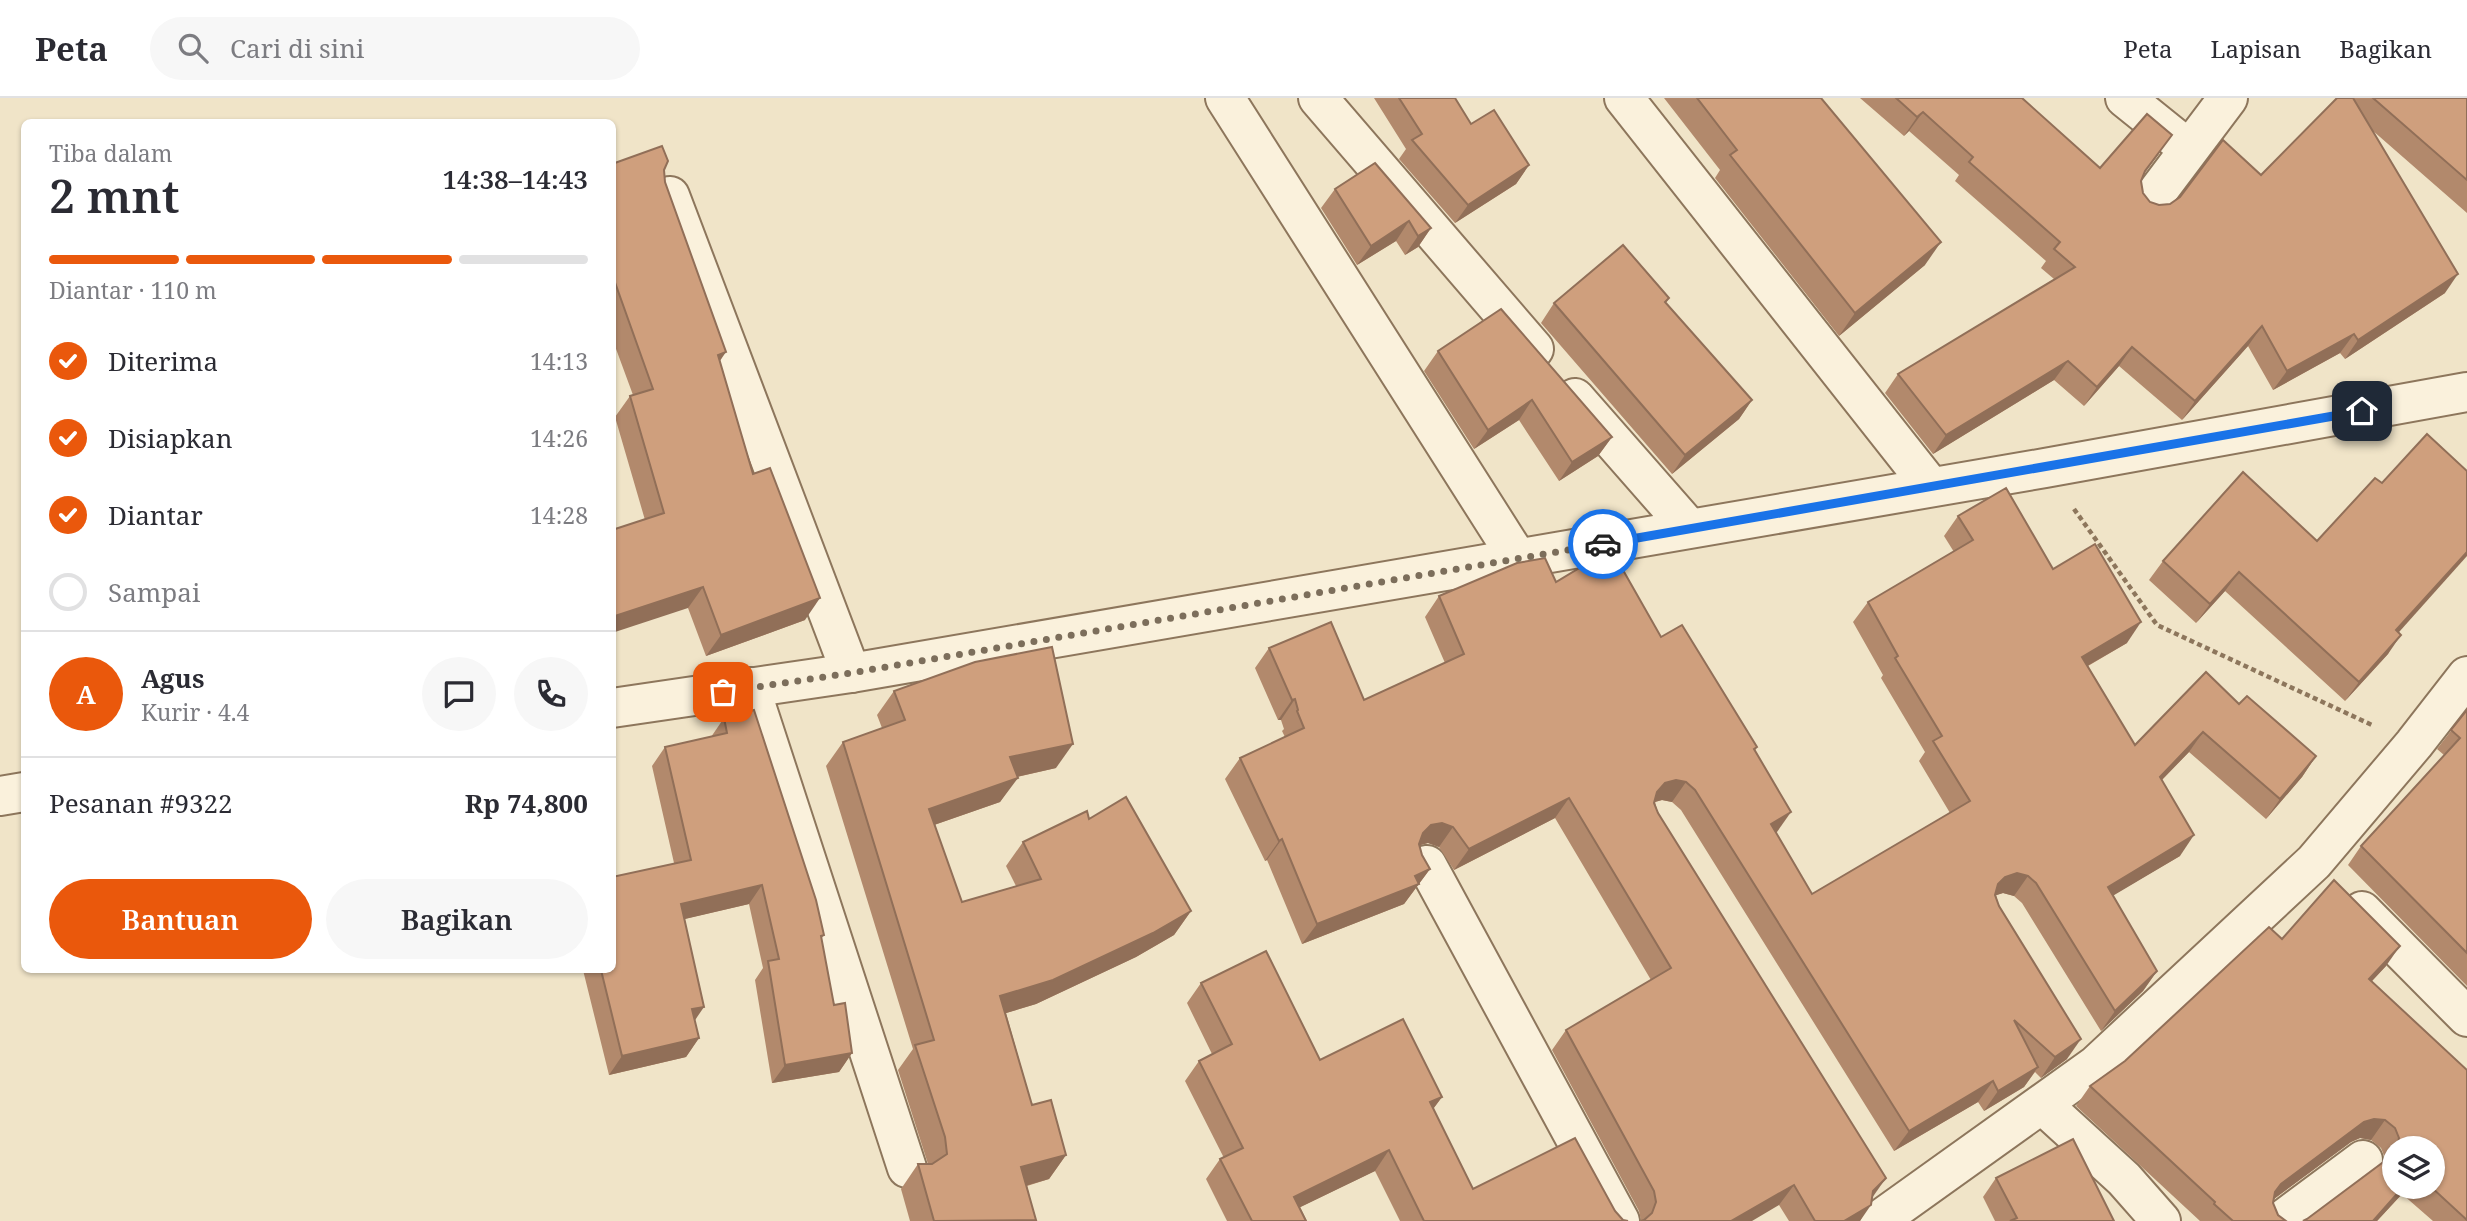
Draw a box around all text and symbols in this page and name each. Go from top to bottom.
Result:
search box [150,17,640,80]
text: Peta [35,26,108,71]
icon: search [174,29,212,67]
text: Cari di sini [230,30,364,66]
text: Peta [2123,32,2172,65]
text: Lapisan [2210,32,2301,65]
text: Bagikan [2339,32,2432,65]
text: Tiba dalam [49,137,172,169]
text: 14:38–14:43 [442,161,588,197]
text: 2 mnt [49,164,180,226]
text: Diantar · 110 m [49,274,217,306]
icon: check [49,342,87,380]
text: Diterima [108,343,218,379]
text: 14:13 [530,345,588,377]
pin [2332,381,2392,441]
icon: home [2343,392,2381,430]
icon: check [49,419,87,457]
text: Disiapkan [108,420,233,456]
text: 14:26 [530,422,588,454]
icon: check [49,496,87,534]
text: Diantar [108,497,203,533]
text: 14:28 [530,499,588,531]
courier [1568,509,1638,579]
icon: car [1584,525,1622,563]
text: Sampai [108,574,200,610]
button: chat [422,657,496,731]
button: phone [514,657,588,731]
text: Agus [141,660,204,696]
pin [693,662,753,722]
icon: bag [704,673,742,711]
text: A [76,676,96,712]
text: Kurir · 4.4 [141,696,249,728]
text: Pesanan #9322 [49,785,233,821]
text: Rp 74,800 [465,785,588,821]
button: Bantuan [49,879,312,959]
button: Bagikan [326,879,588,959]
map controls [2382,1136,2445,1199]
button: layers [2382,1136,2445,1199]

